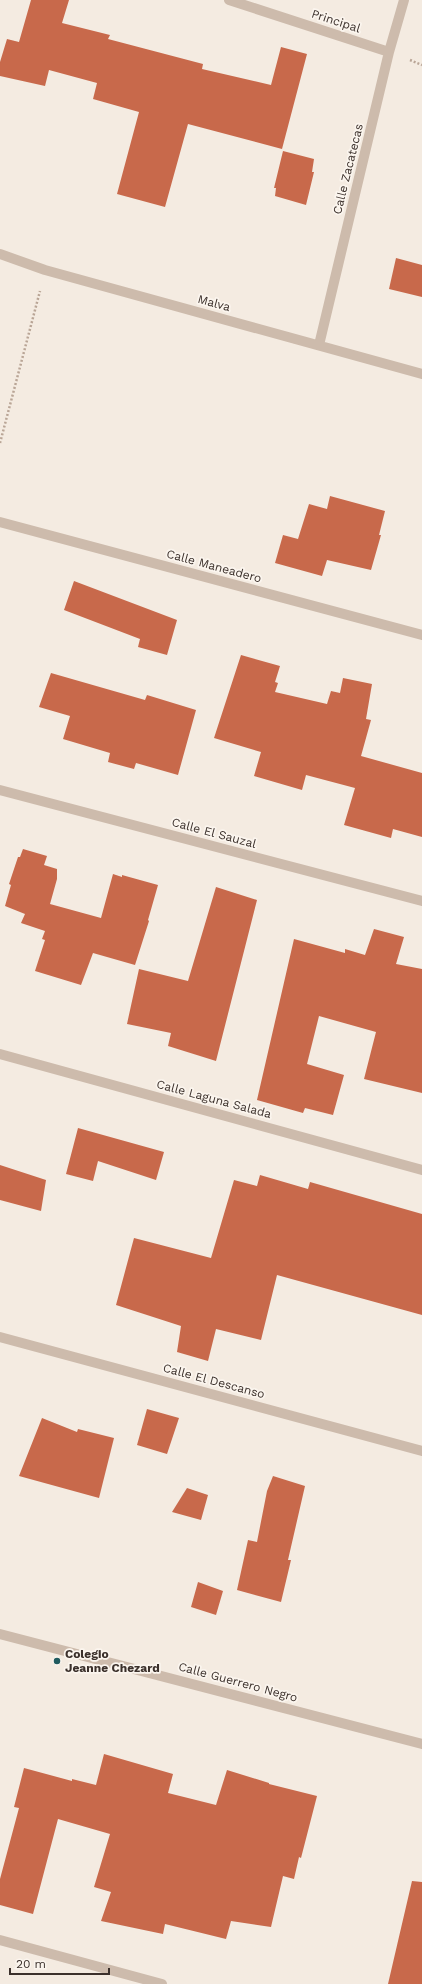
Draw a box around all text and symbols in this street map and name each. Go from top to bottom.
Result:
street label: Principal [310,7,363,36]
street label: Calle Zacatecas [330,122,366,216]
street label: Malva [196,292,232,314]
street label: Calle Maneadero [165,547,263,585]
street label: Calle El Sauzal [170,815,258,851]
street label: Calle Laguna Salada [155,1077,273,1121]
street label: Calle El Descanso [162,1361,266,1401]
place label: Colegio Jeanne Chezard [65,1647,160,1675]
marker: Colegio Jeanne Chezard [52,1656,62,1666]
street label: Calle Guerrero Negro [177,1659,299,1705]
scale bar [10,1950,109,1976]
text: 20 m [16,1957,46,1971]

